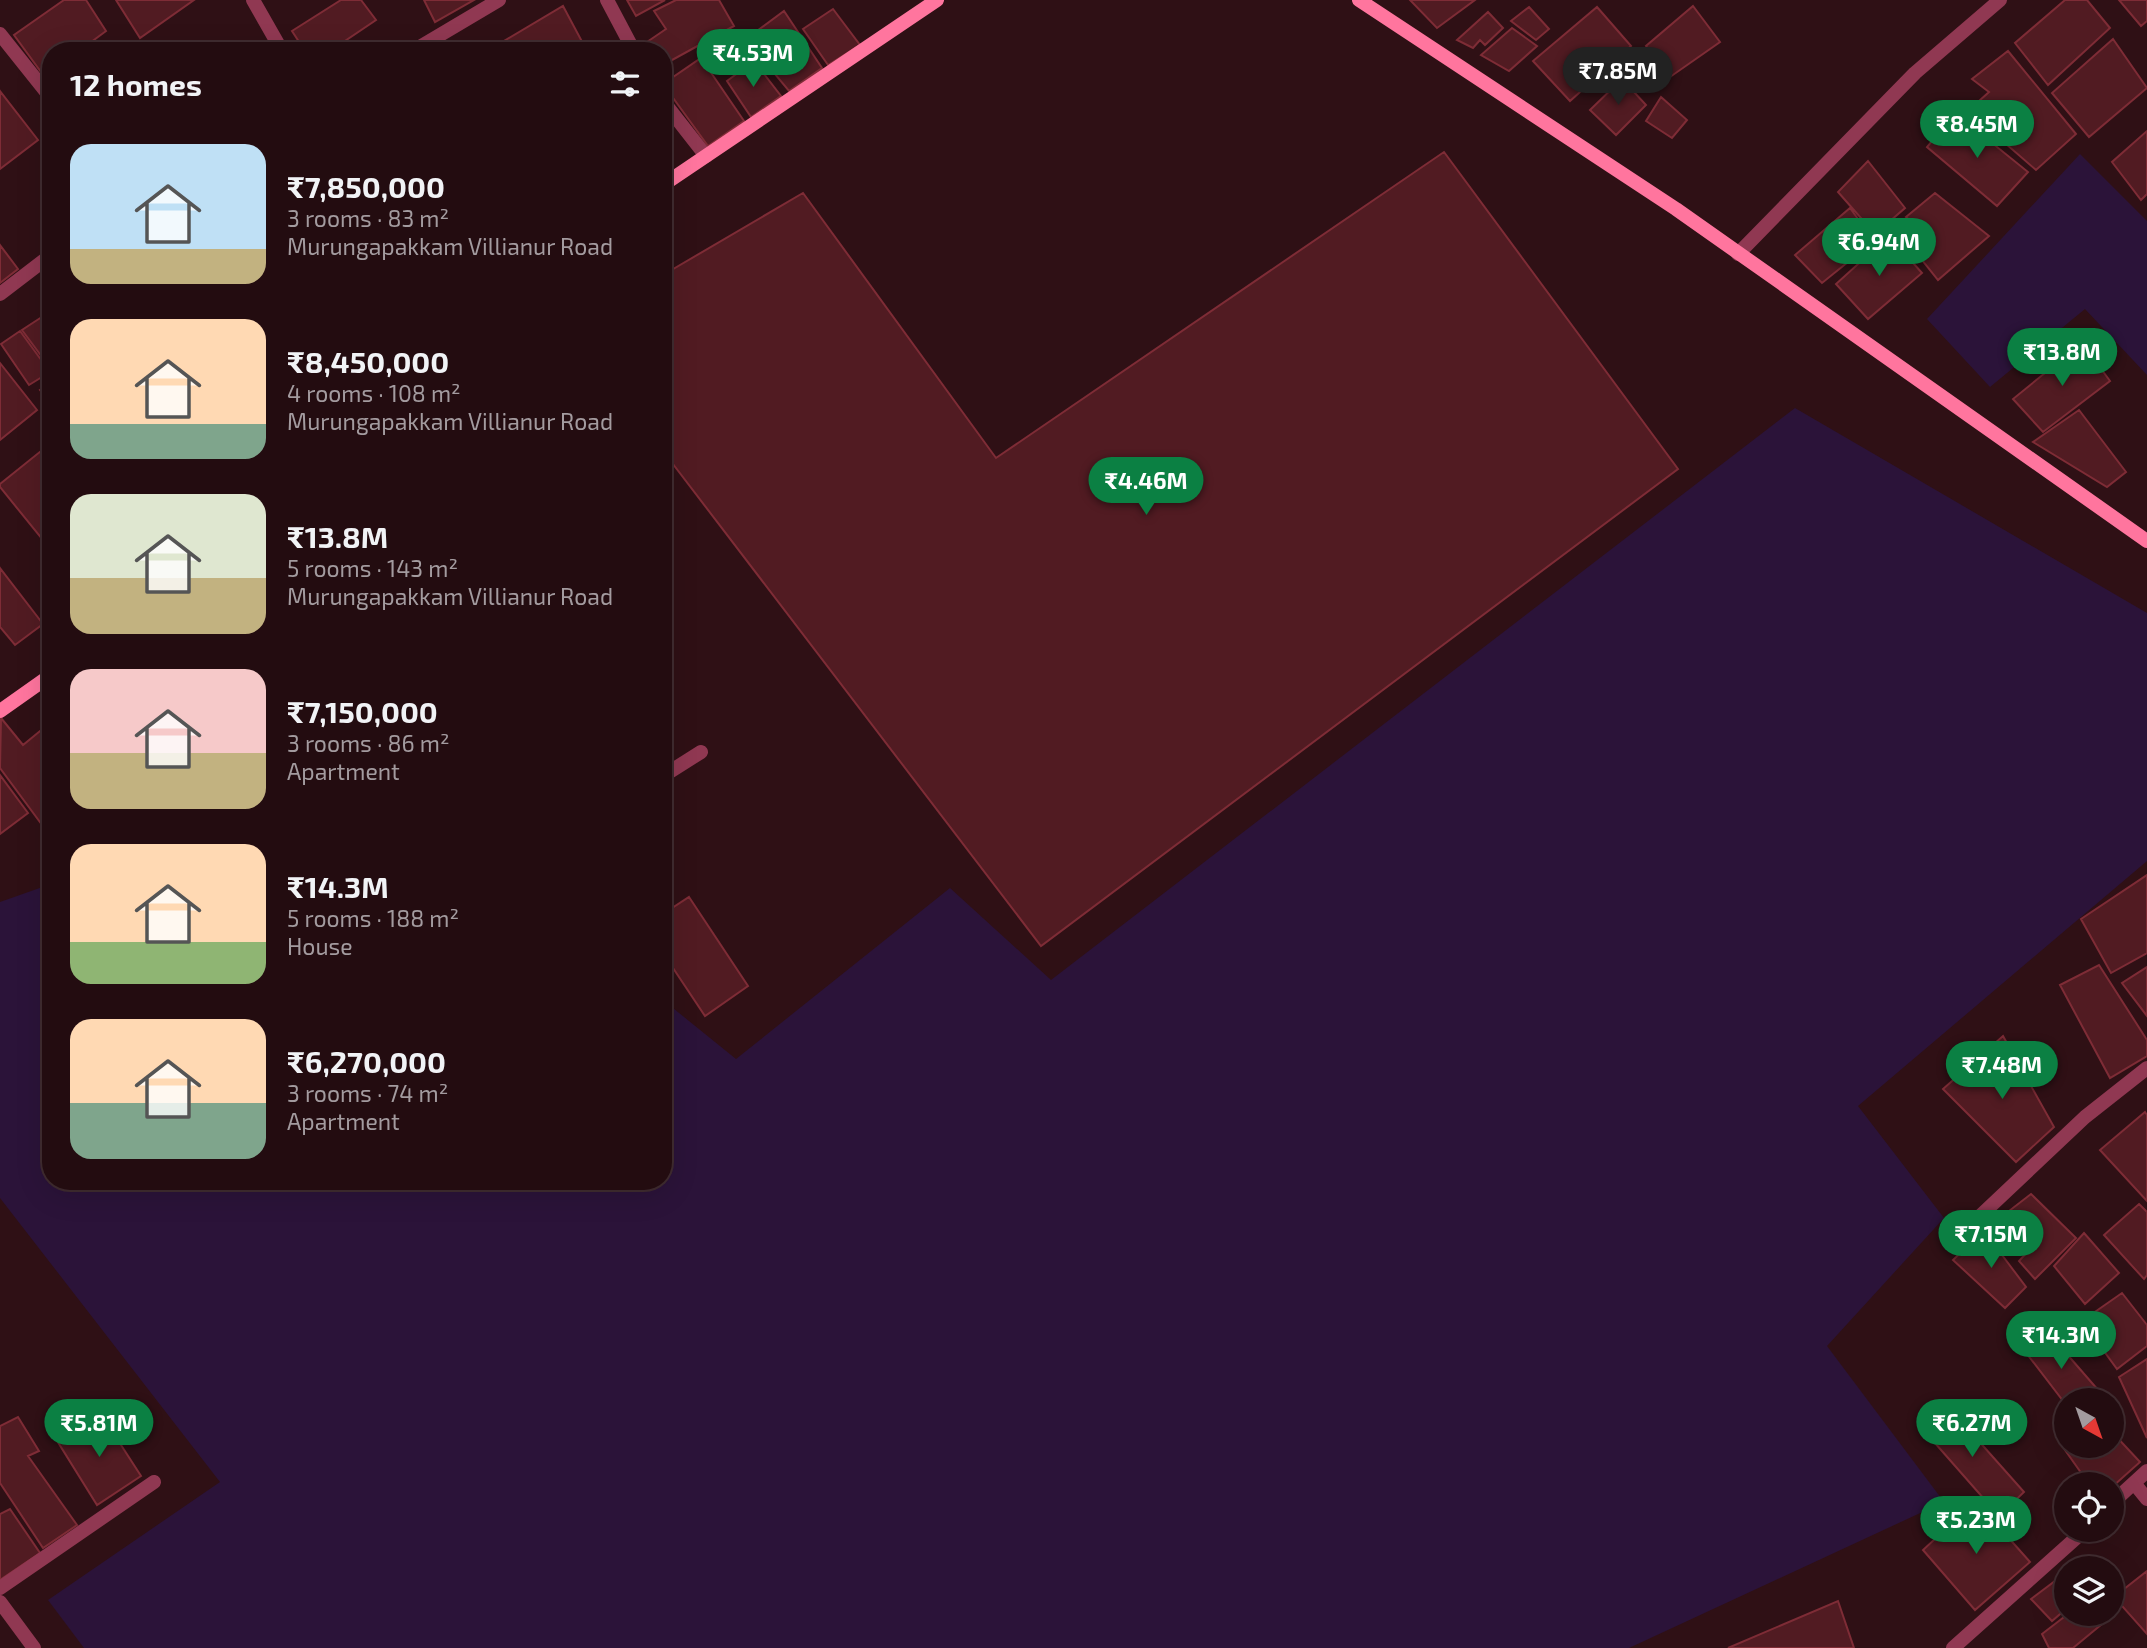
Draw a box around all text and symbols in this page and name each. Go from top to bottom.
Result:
pin: ₹4.53M [696,29,810,89]
text: ₹4.53M [713,38,793,66]
pin: ₹7.85M [1561,48,1675,107]
text: ₹7.85M [1579,56,1657,84]
icon: filters [606,65,644,103]
text: 12 homes [70,66,202,102]
pin: ₹8.45M [1920,100,2034,160]
text: ₹8.45M [1936,109,2018,137]
text: ₹7,850,000 [287,168,445,204]
icon: home [126,172,210,256]
text: 3 rooms · 83 m² [287,204,449,232]
pin: ₹6.94M [1822,218,1936,278]
text: ₹6.94M [1838,227,1920,255]
text: Murungapakkam Villianur Road [287,232,613,260]
pin: ₹13.8M [2005,328,2119,388]
text: ₹13.8M [2023,337,2101,365]
text: ₹8,450,000 [287,343,449,379]
icon: home [126,347,210,431]
text: 4 rooms · 108 m² [287,379,461,407]
text: Murungapakkam Villianur Road [287,407,613,435]
pin: ₹4.46M [1089,458,1203,517]
text: ₹4.46M [1104,466,1188,494]
text: ₹13.8M [287,518,388,554]
icon: home [126,522,210,606]
text: 5 rooms · 143 m² [287,554,458,582]
text: Murungapakkam Villianur Road [287,582,613,610]
text: ₹7,150,000 [287,693,438,729]
icon: home [126,697,210,781]
text: 3 rooms · 86 m² [287,729,449,757]
text: Apartment [287,757,400,785]
text: ₹14.3M [287,868,389,904]
icon: home [126,872,210,956]
text: 5 rooms · 188 m² [287,904,459,932]
text: House [287,932,353,960]
pin: ₹7.48M [1945,1042,2059,1101]
text: ₹6,270,000 [287,1043,446,1079]
icon: home [126,1047,210,1131]
text: ₹7.48M [1962,1050,2042,1078]
text: 3 rooms · 74 m² [287,1079,448,1107]
text: Apartment [287,1107,400,1135]
pin: ₹7.15M [1934,1210,2048,1270]
text: ₹7.15M [1954,1219,2028,1247]
pin: ₹14.3M [2004,1312,2118,1371]
text: ₹14.3M [2022,1320,2100,1348]
north arrow [2054,1388,2124,1458]
map controls [2054,1388,2124,1626]
pin: ₹5.81M [42,1400,156,1459]
pin: ₹6.27M [1915,1400,2029,1459]
text: ₹5.81M [60,1408,138,1436]
text: ₹6.27M [1932,1408,2012,1436]
button: locate [2054,1472,2124,1542]
pin: ₹5.23M [1919,1496,2033,1556]
text: ₹5.23M [1936,1505,2016,1533]
button: layers [2054,1556,2124,1626]

